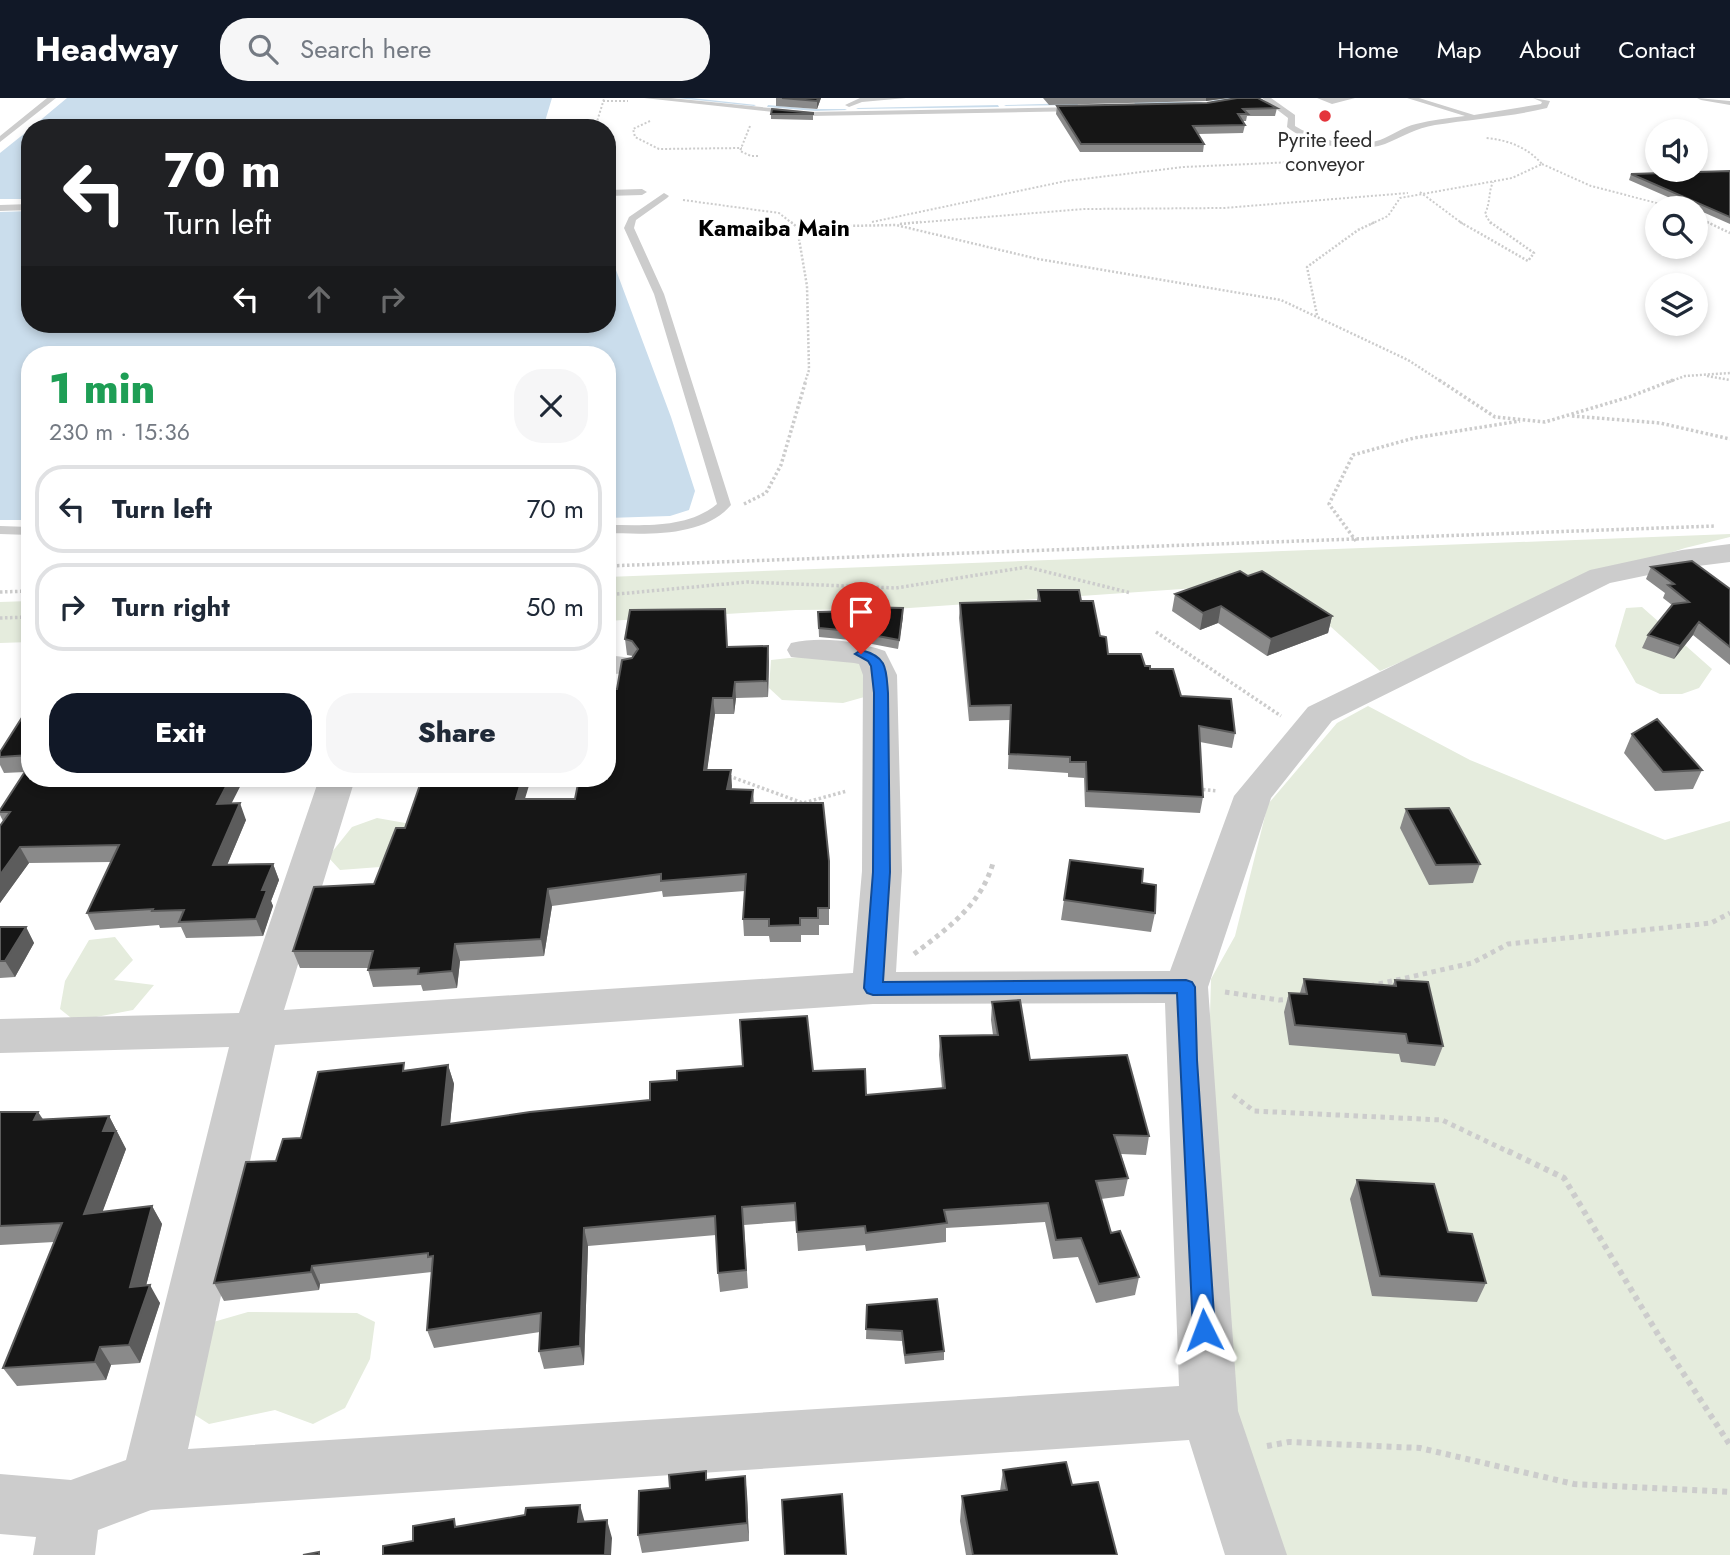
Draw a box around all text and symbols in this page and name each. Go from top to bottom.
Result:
search box [220,18,710,81]
text: Headway [35,26,178,73]
icon: search [244,30,282,68]
text: Search here [300,30,431,68]
text: Home [1337,32,1399,67]
text: Map [1437,32,1481,67]
text: About [1519,32,1580,67]
text: Contact [1618,32,1695,67]
marker: Pyrite feed conveyor [1317,108,1333,124]
map controls [1645,119,1708,336]
button: sound [1645,119,1708,182]
place label: Pyrite feed conveyor [1277,125,1373,179]
text: 70 m [164,135,281,205]
icon: left [49,147,140,238]
button: search [1645,196,1708,259]
text: Turn left [164,200,271,246]
district label: Kamaiba Main [698,211,850,245]
button: layers [1645,273,1708,336]
icon: left [227,280,265,318]
icon: ahead [300,280,338,318]
icon: right [373,280,411,318]
text: 1 min [49,358,155,419]
button: close [514,369,588,443]
text: 230 m · 15:36 [49,415,190,449]
icon: left [53,490,91,528]
text: Turn left [112,490,212,528]
text: 70 m [527,490,584,528]
pin [831,582,891,654]
icon: right [53,588,91,626]
text: Turn right [112,588,230,626]
text: 50 m [526,588,584,626]
icon: arrive [842,593,880,631]
button: Exit [49,693,312,773]
button: Share [326,693,588,773]
position arrow [1167,1293,1241,1367]

